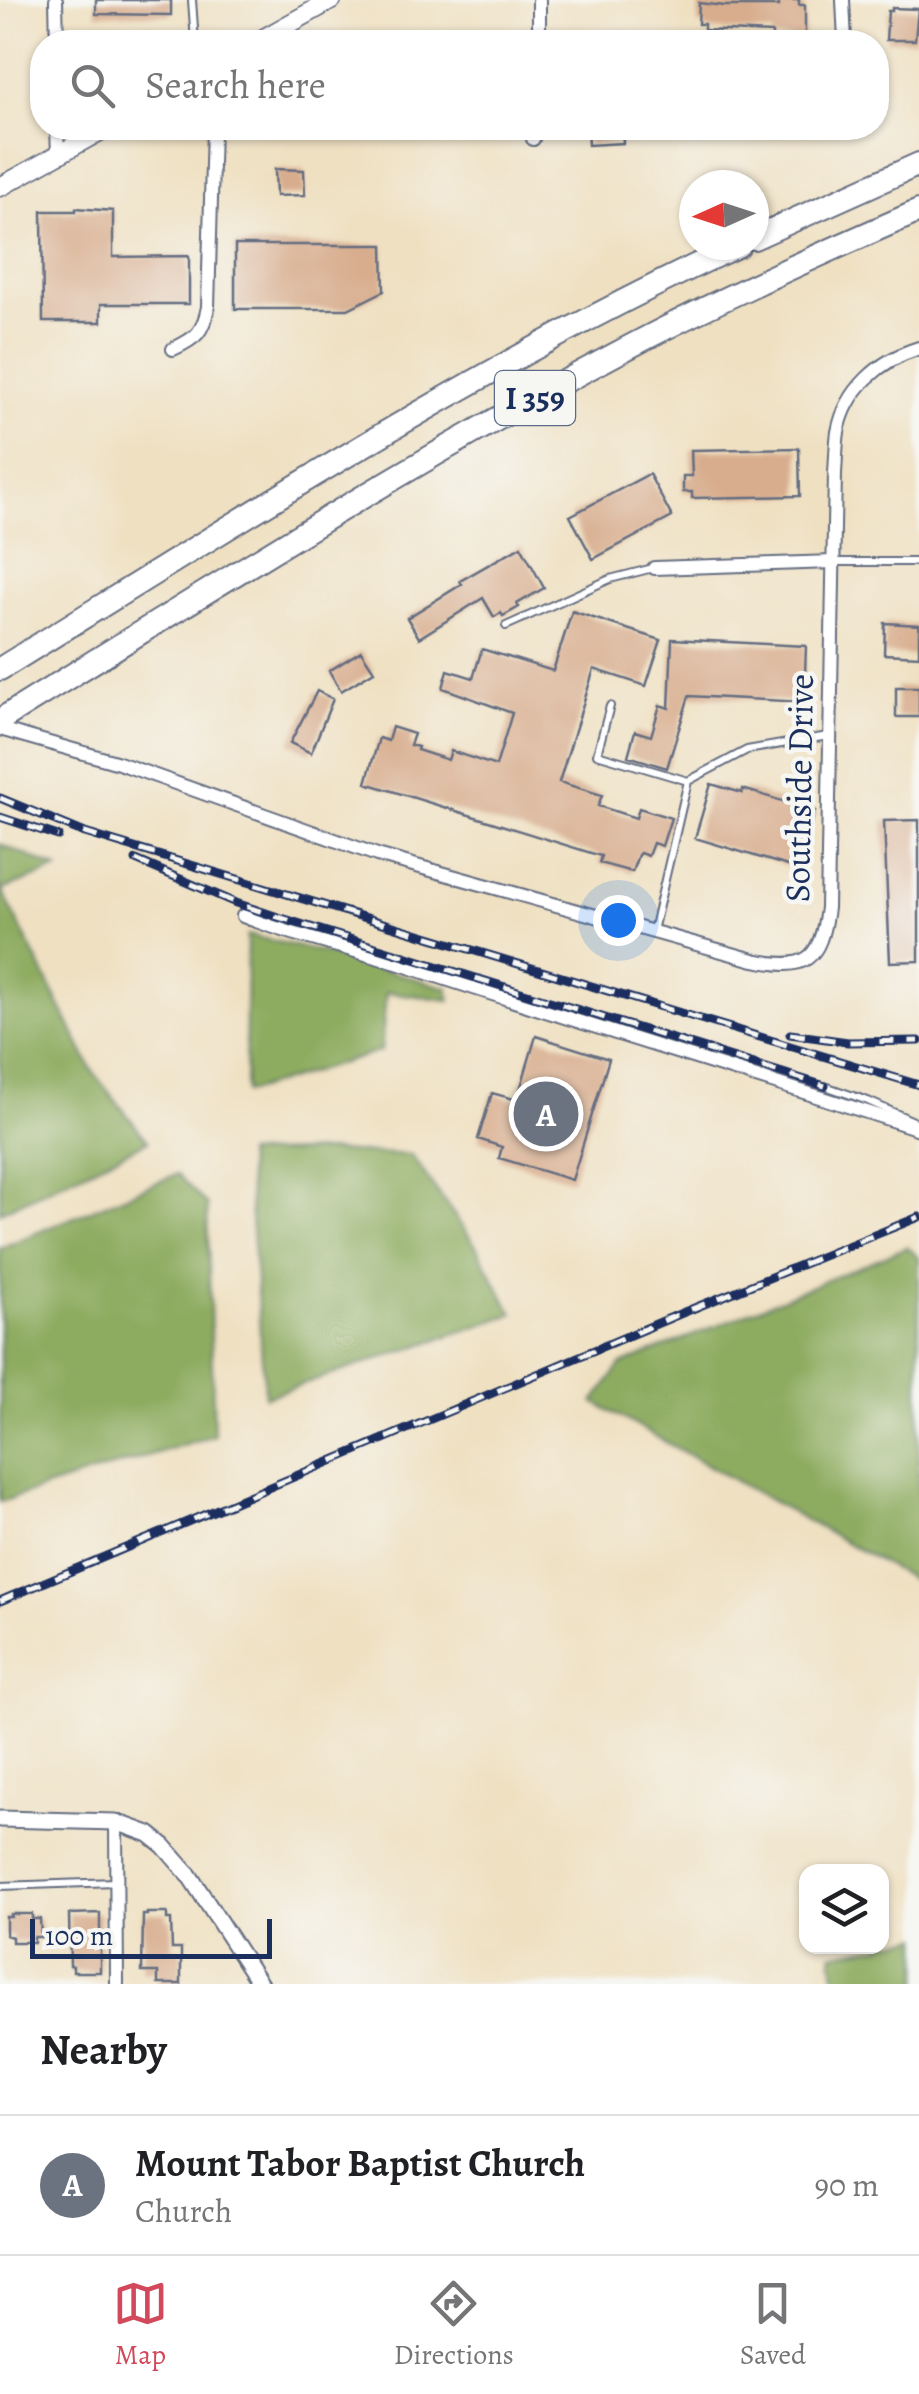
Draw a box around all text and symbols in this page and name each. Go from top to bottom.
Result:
search box [30,30,889,140]
icon: search [65,58,120,113]
text: Search here [145,59,326,111]
north arrow [679,170,769,260]
road number: I 359 [495,371,575,425]
street label: Southside Drive [773,673,825,903]
your location [593,895,644,946]
pin: A [514,1076,578,1152]
map controls [799,1864,889,1954]
button: layers [799,1864,889,1954]
scale bar [30,1914,272,1958]
text: 100 m [45,1917,113,1955]
text: Nearby [40,2021,167,2078]
text: Mount Tabor Baptist Church [135,2137,585,2189]
text: A [62,2163,83,2207]
text: 90 m [814,2163,879,2207]
text: Church [135,2189,232,2233]
tab: Map [113,2276,168,2374]
tab: Directions [394,2276,514,2374]
tab: Saved [740,2276,806,2374]

